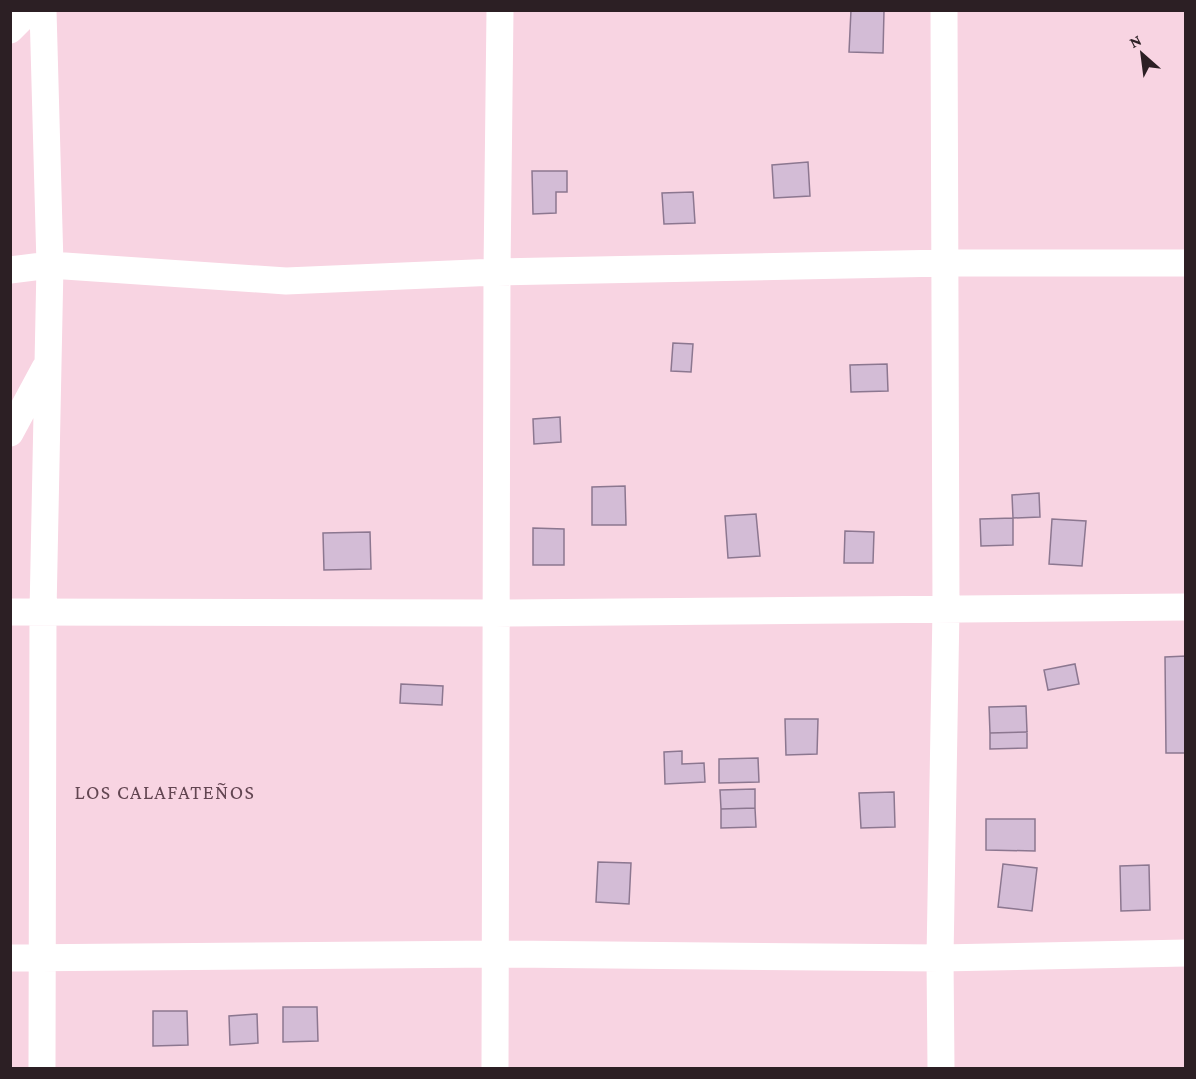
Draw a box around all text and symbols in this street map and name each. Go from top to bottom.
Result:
north arrow [1112,24,1172,84]
text: N [1126,31,1144,51]
district label: LOS CALAFATEÑOS [75,781,255,803]

